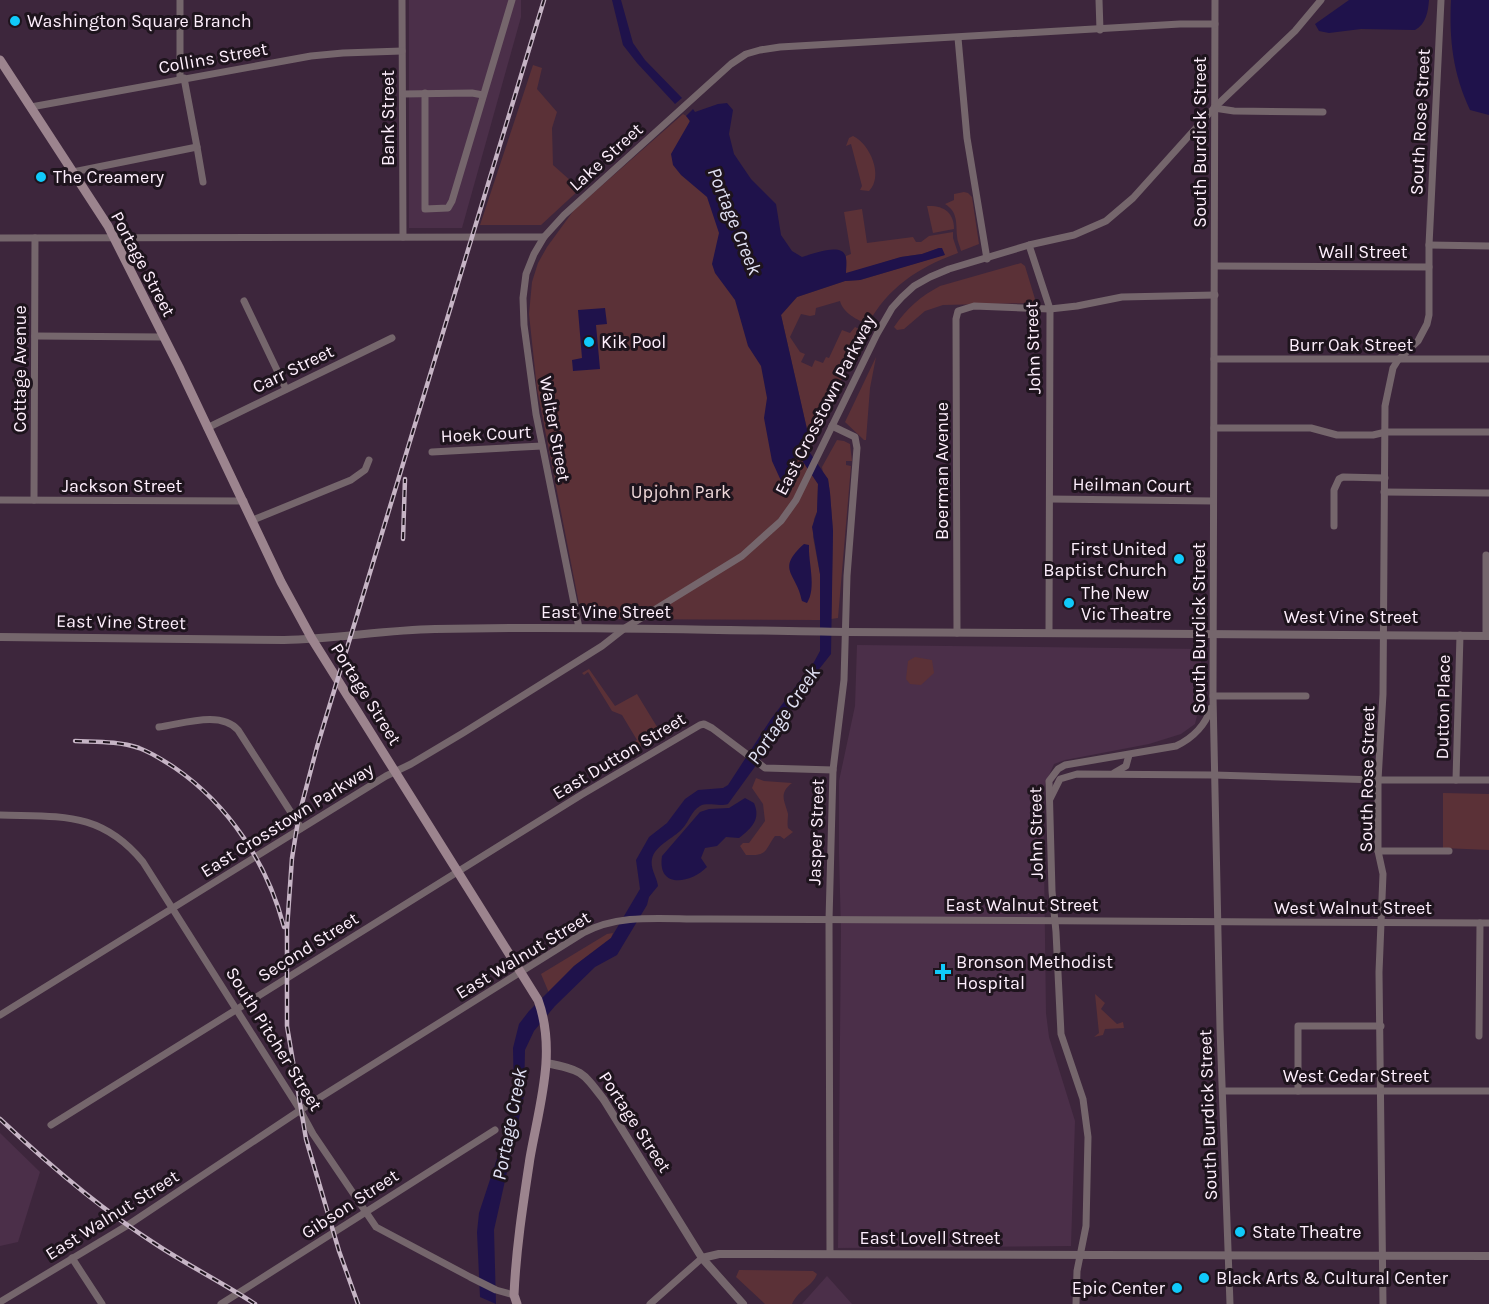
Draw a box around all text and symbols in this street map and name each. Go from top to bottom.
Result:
place label: Washington Square Branch [27,10,252,32]
marker: Washington Square Branch [8,14,22,28]
street label: Collins Street [157,38,269,78]
street label: South Rose Street [1405,48,1435,196]
street label: South Burdick Street [1189,56,1211,228]
street label: Bank Street [377,70,399,166]
street label: Lake Street [565,118,647,196]
water label: Portage Creek [703,164,767,279]
place label: The Creamery [53,166,165,188]
marker: The Creamery [34,170,48,184]
street label: Portage Street [106,208,180,321]
street label: Wall Street [1318,241,1408,263]
street label: John Street [1020,301,1046,395]
street label: Cottage Avenue [9,305,31,433]
street label: East Crosstown Parkway [770,311,880,499]
place label: Kik Pool [601,331,666,353]
street label: Burr Oak Street [1289,334,1414,356]
marker: Kik Pool [582,335,596,349]
street label: Carr Street [249,340,337,398]
street label: Walter Street [535,375,575,484]
street label: Boerman Avenue [931,402,953,540]
street label: Hoek Court [440,421,532,447]
street label: Heilman Court [1073,473,1192,497]
street label: Jackson Street [62,475,182,497]
park label: Upjohn Park [631,481,731,503]
place label: First United Baptist Church [1043,538,1167,581]
street label: South Burdick Street [1188,542,1210,714]
marker: First United Baptist Church [1172,552,1186,566]
place label: The New Vic Theatre [1081,582,1172,625]
marker: The New Vic Theatre [1062,596,1076,610]
street label: East Vine Street [541,601,671,623]
street label: West Vine Street [1284,606,1419,628]
street label: East Vine Street [56,610,186,634]
street label: Portage Street [326,639,406,749]
street label: Dutton Place [1431,654,1455,760]
water label: Portage Creek [742,661,825,769]
street label: South Rose Street [1355,705,1379,853]
street label: East Dutton Street [549,708,690,804]
street label: East Crosstown Parkway [197,757,378,882]
street label: Jasper Street [803,778,829,886]
street label: John Street [1024,786,1048,879]
street label: East Walnut Street [945,894,1099,916]
street label: West Walnut Street [1274,897,1432,919]
street label: East Walnut Street [452,906,595,1004]
street label: Second Street [254,907,363,987]
place label: Bronson Methodist Hospital [956,951,1113,994]
street label: South Pitcher Street [221,963,327,1115]
marker: Bronson Methodist Hospital [934,963,952,981]
street label: South Burdick Street [1194,1029,1222,1201]
water label: Portage Creek [487,1065,532,1182]
street label: West Cedar Street [1283,1065,1429,1087]
street label: Portage Street [594,1067,676,1177]
street label: Gibson Street [297,1164,403,1244]
street label: East Walnut Street [41,1165,183,1265]
place label: State Theatre [1252,1221,1361,1243]
marker: State Theatre [1233,1225,1247,1239]
street label: East Lovell Street [860,1227,1001,1249]
place label: Black Arts & Cultural Center [1216,1267,1448,1289]
marker: Black Arts & Cultural Center [1197,1271,1211,1285]
place label: Epic Center [1072,1277,1165,1299]
marker: Epic Center [1170,1281,1184,1295]

